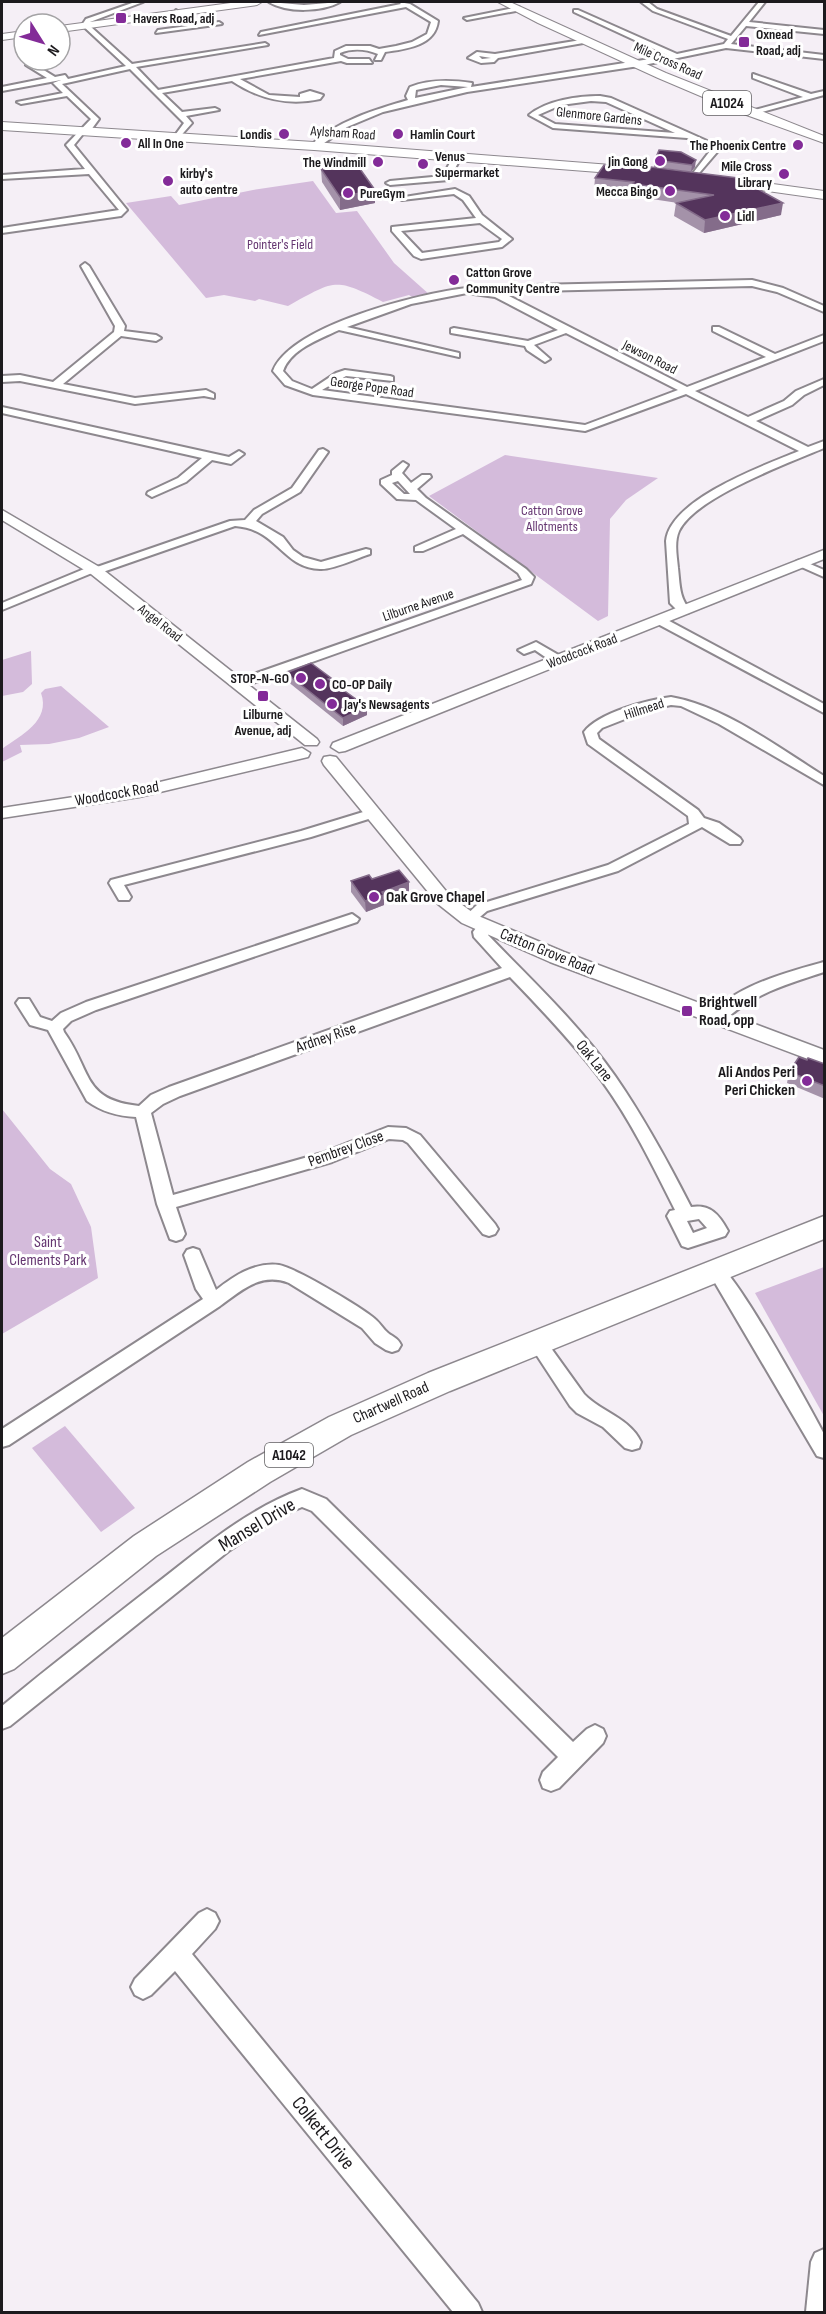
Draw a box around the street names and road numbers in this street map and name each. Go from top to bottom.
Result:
street label: Mile Cross Road [631,38,705,84]
road number: A1024 [703,91,751,115]
street label: Glenmore Gardens [555,103,643,129]
street label: Aylsham Road [309,122,376,144]
street label: Jewson Road [619,336,680,378]
street label: George Pope Road [329,373,415,401]
street label: Lilburne Avenue [380,585,456,625]
street label: Angel Road [134,600,186,646]
street label: Woodcock Road [544,630,620,672]
street label: Hillmead [622,695,666,723]
street label: Woodcock Road [74,777,160,811]
street label: Catton Grove Road [497,924,597,980]
street label: Ardney Rise [292,1019,359,1057]
street label: Oak Lane [572,1036,616,1086]
street label: Pembrey Close [306,1127,386,1171]
street label: Chartwell Road [350,1378,432,1428]
road number: A1042 [265,1443,313,1467]
street label: Mansel Drive [214,1493,300,1557]
street label: Colkett Drive [286,2092,360,2174]

